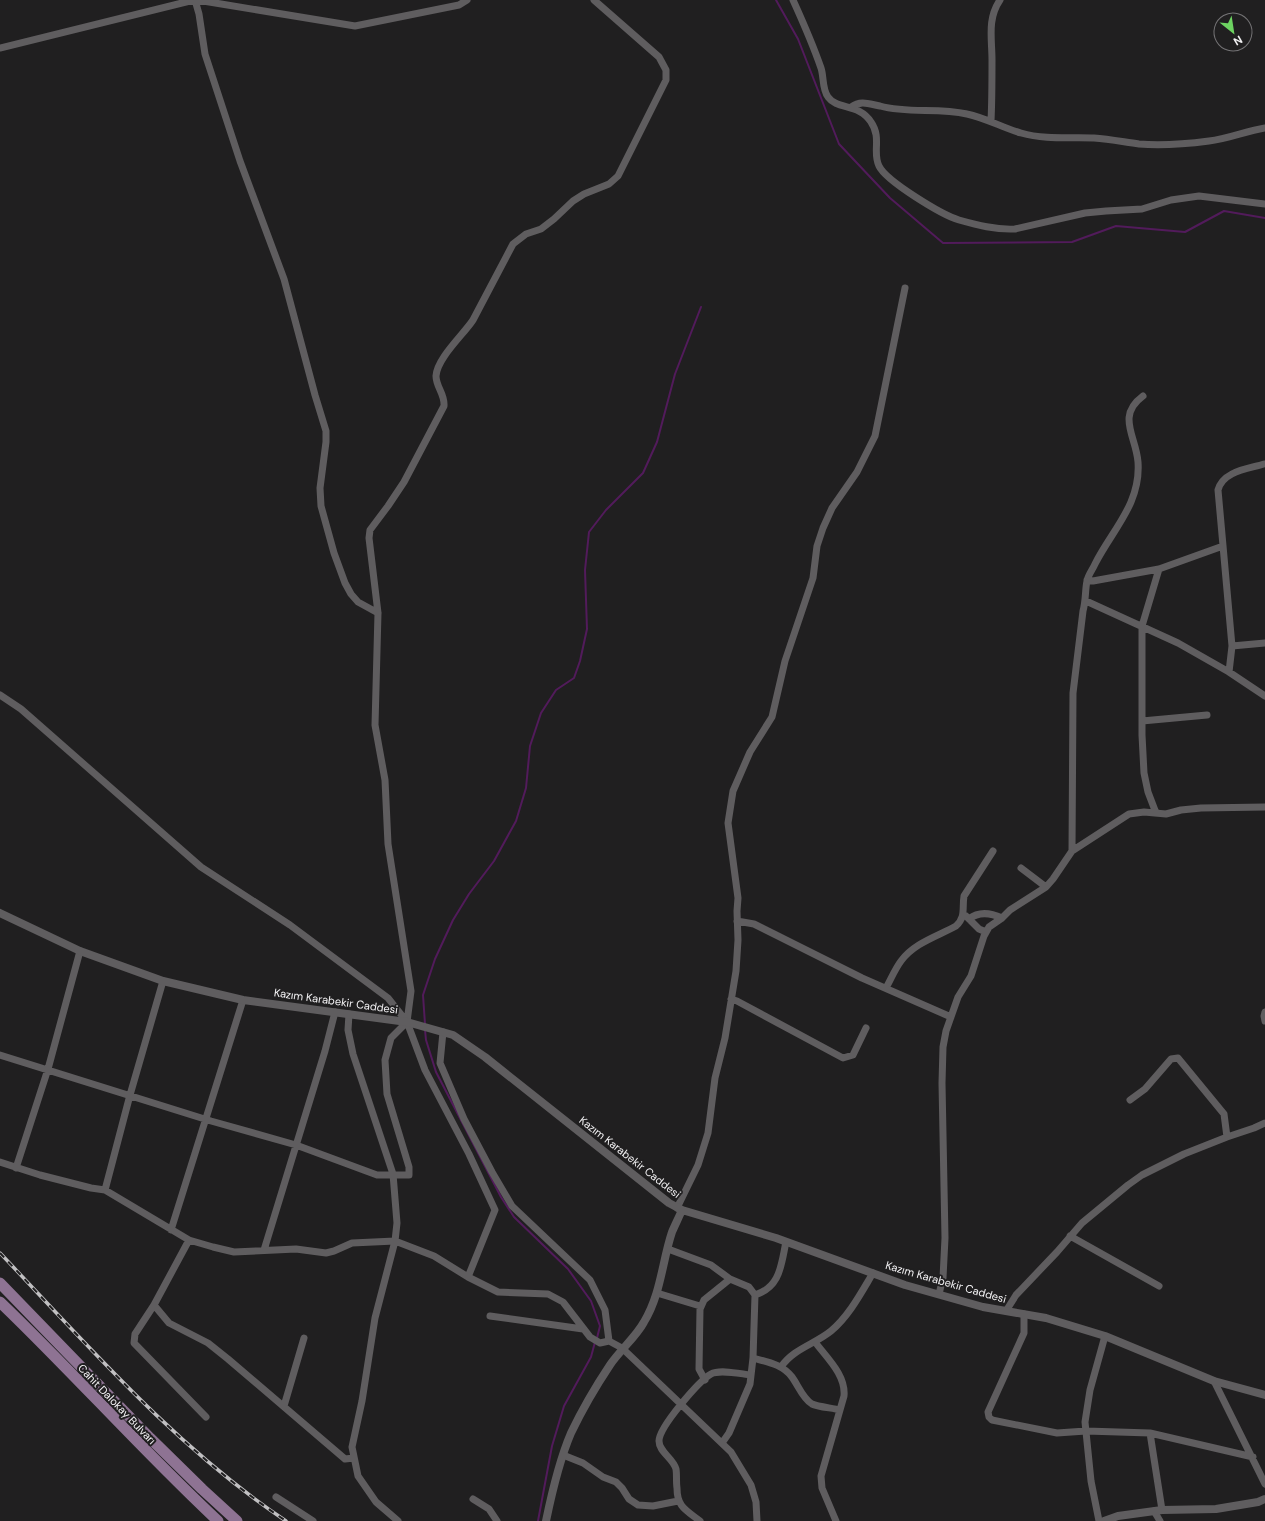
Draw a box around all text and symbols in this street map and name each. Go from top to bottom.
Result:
north arrow [1213,12,1253,52]
text: N [1231,33,1245,49]
street label: Kazım Karabekir Caddesi [273,985,399,1017]
street label: Kazım Karabekir Caddesi [576,1113,684,1201]
street label: Kazım Karabekir Caddesi [884,1258,1008,1306]
street label: Cahit Dalokay Bulvarı [75,1361,159,1447]

